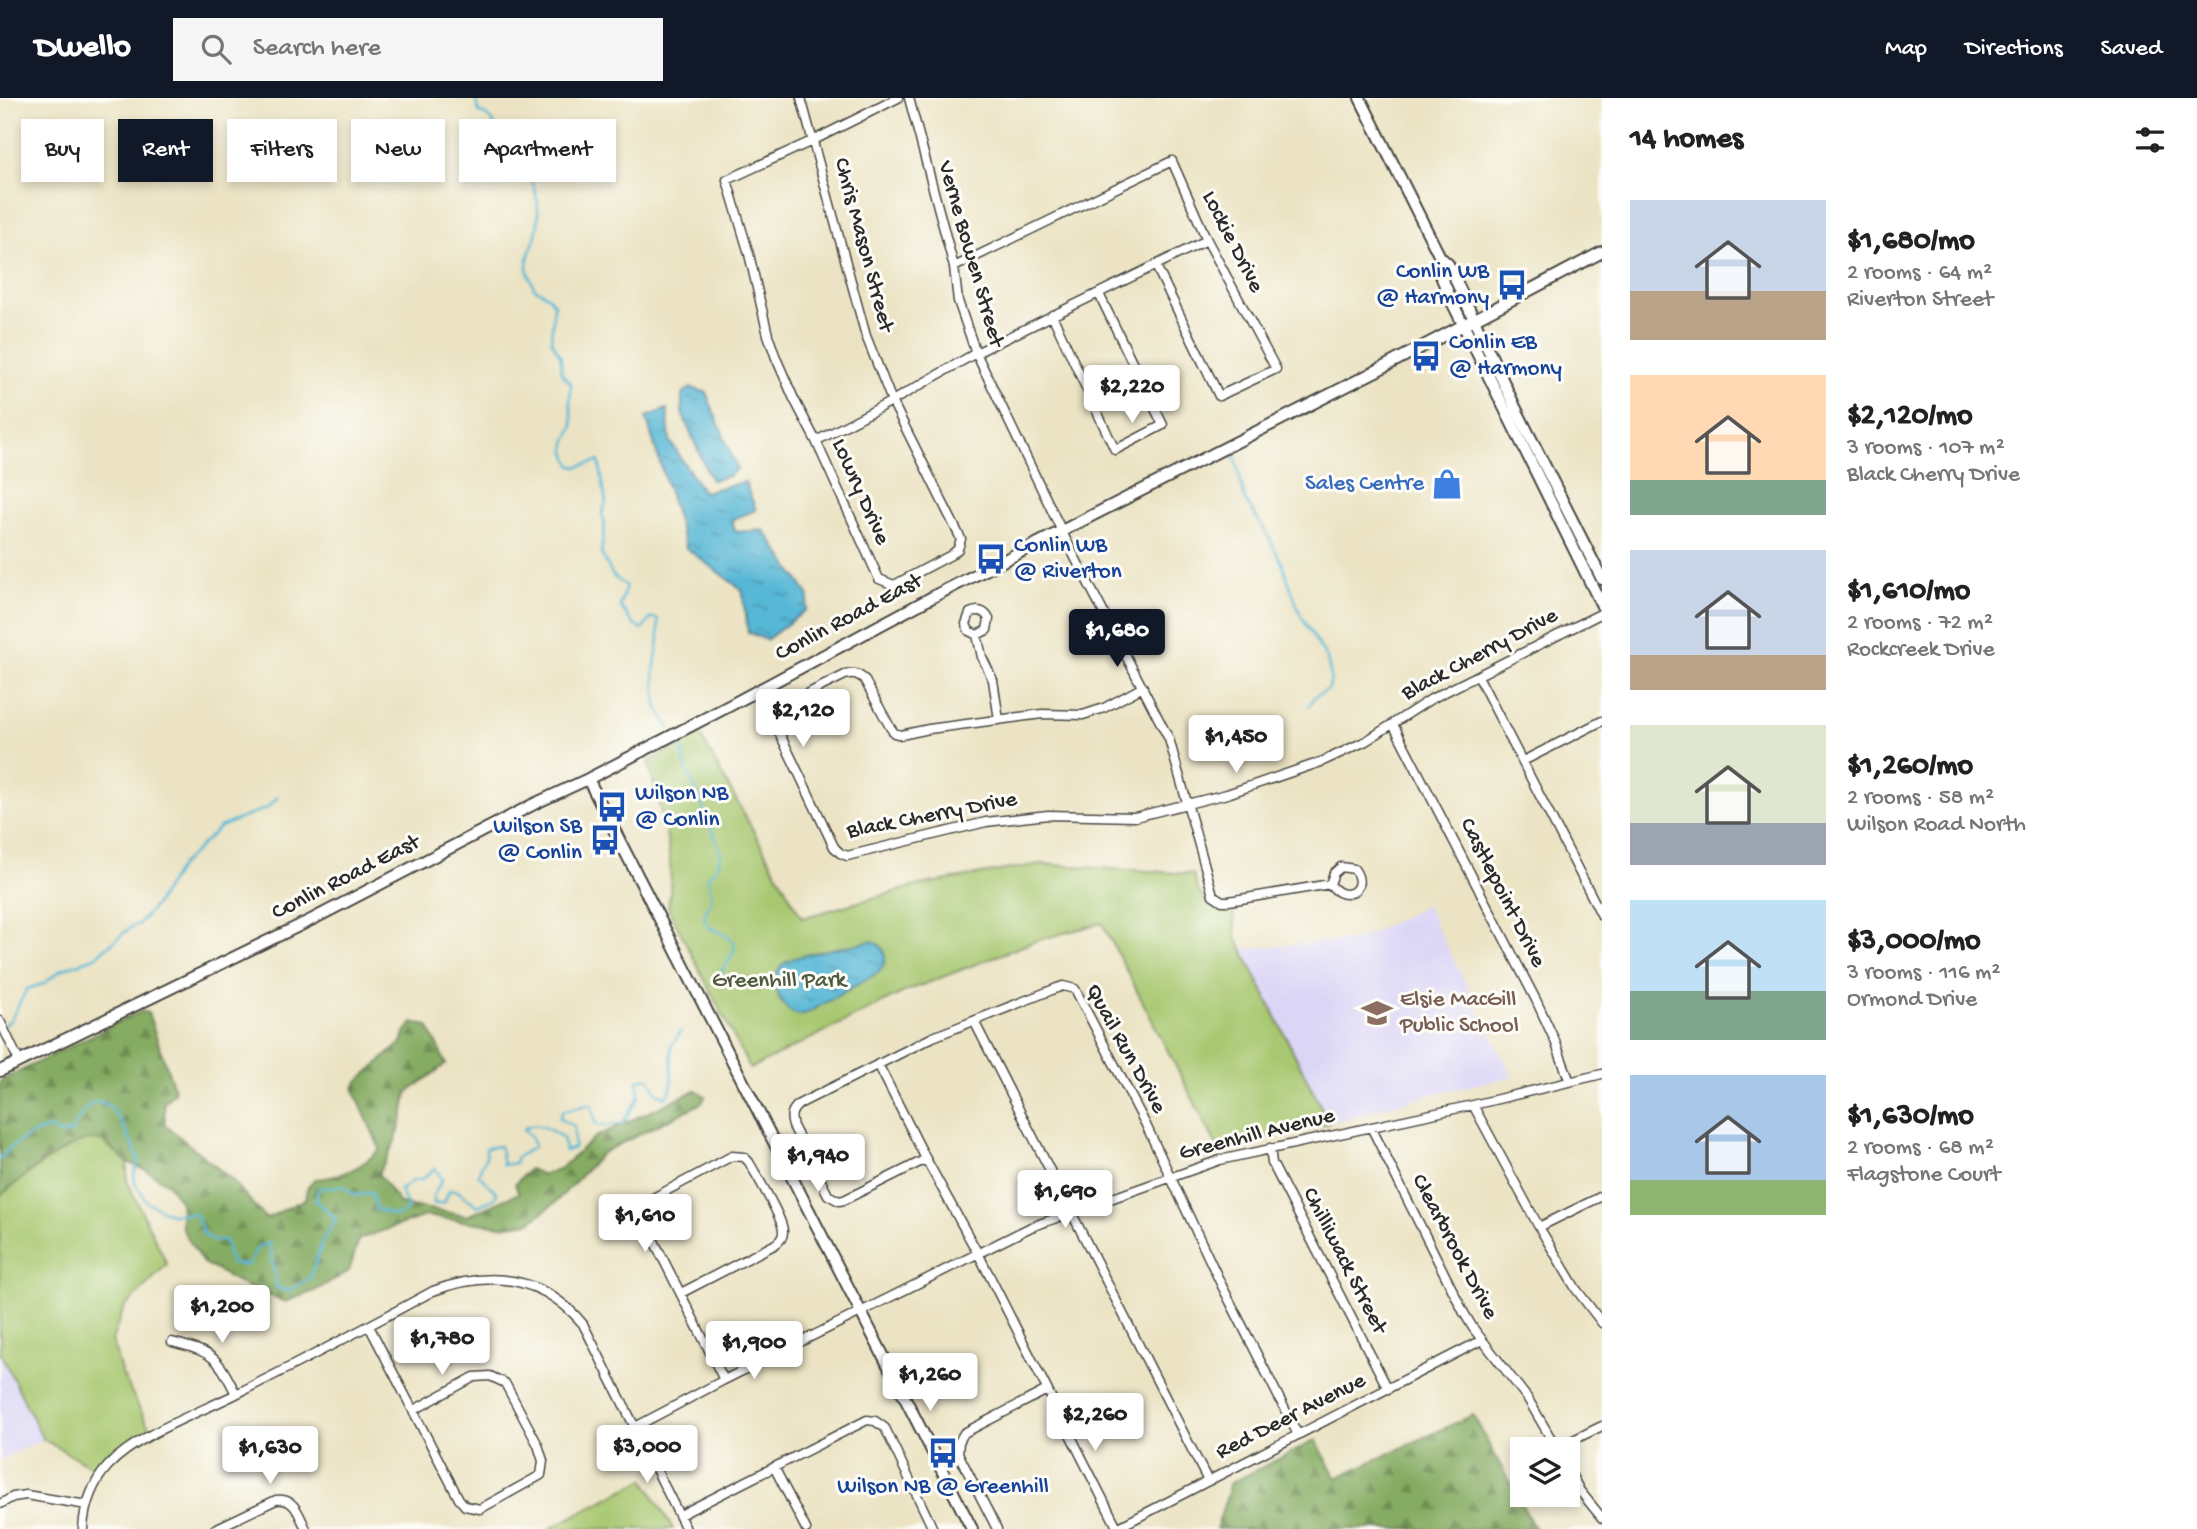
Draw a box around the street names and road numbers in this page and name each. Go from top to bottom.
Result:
street label: Chris Mason Street [827,155,900,336]
street label: Verne Bowen Street [930,157,1010,352]
street label: Lockie Drive [1195,186,1270,299]
street label: Lowry Drive [825,435,896,550]
street label: Conlin Road East [771,567,928,668]
street label: Black Cherry Drive [1396,602,1564,708]
street label: Black Cherry Drive [844,786,1021,846]
street label: Castlepoint Drive [1453,814,1552,973]
street label: Conlin Road East [268,828,426,927]
street label: Quail Run Drive [1078,980,1172,1119]
street label: Greenhill Avenue [1176,1102,1339,1167]
street label: Clearbrook Drive [1404,1170,1504,1325]
street label: Chilliwack Street [1296,1183,1393,1340]
street label: Red Deer Avenue [1212,1367,1371,1466]

